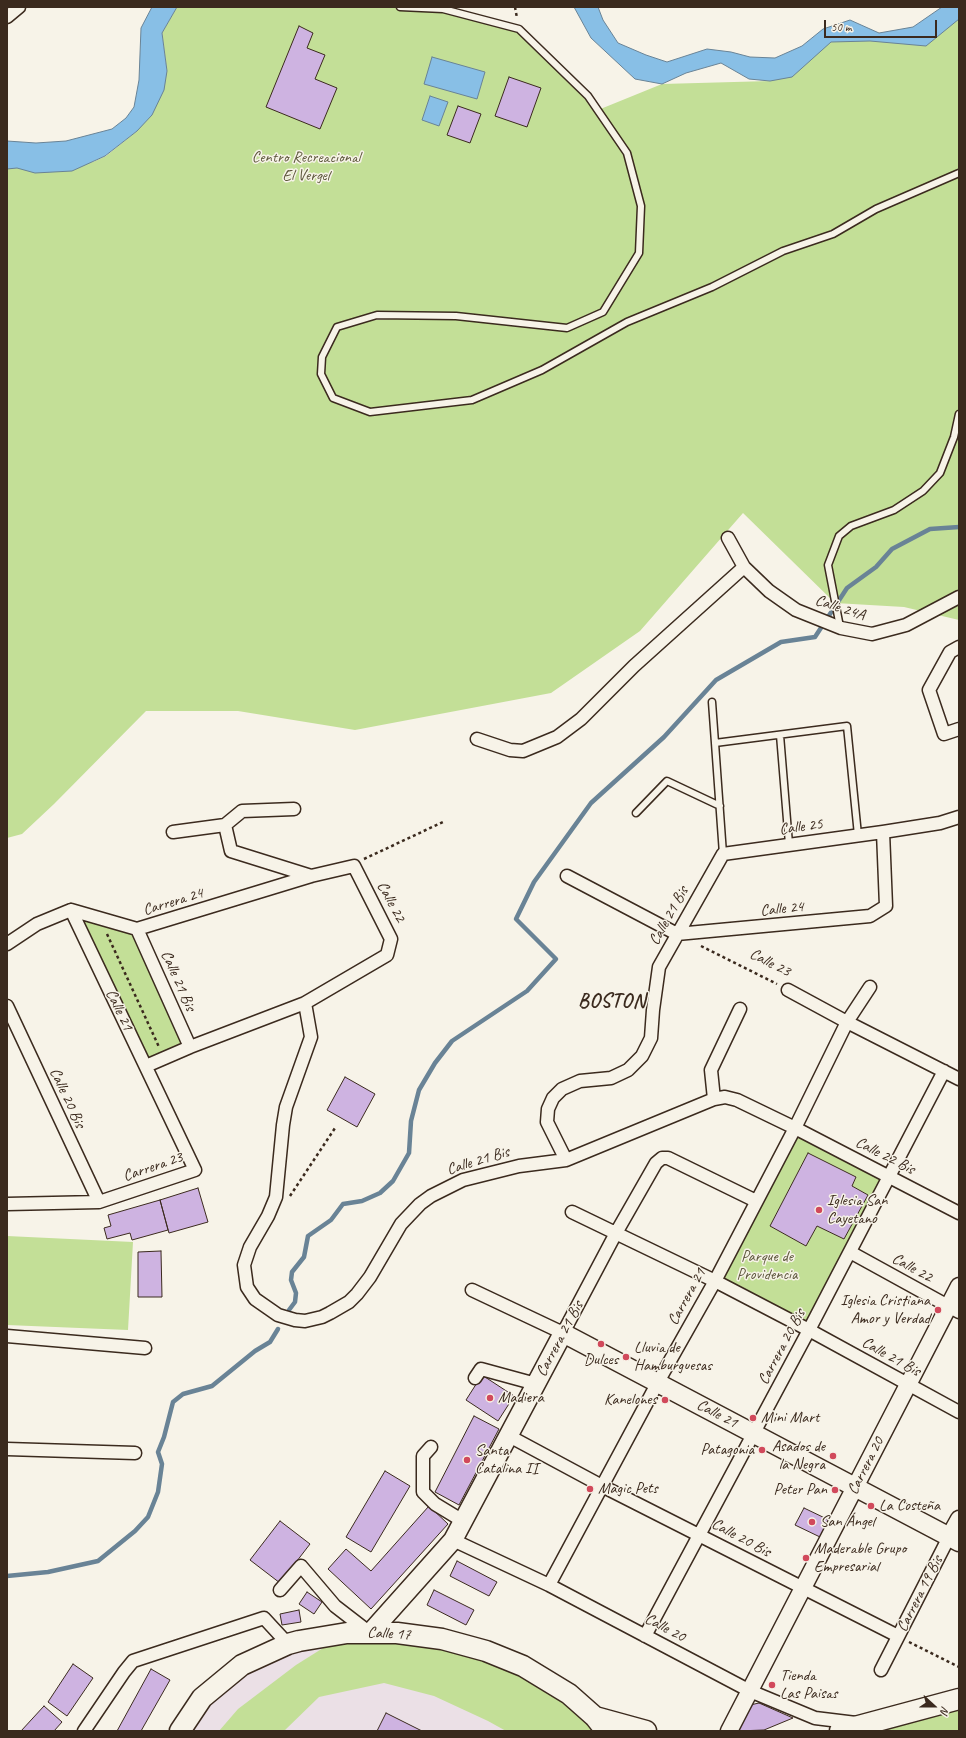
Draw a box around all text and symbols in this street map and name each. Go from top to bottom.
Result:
scale bar [826,12,939,38]
text: 50 m [831,19,851,35]
park label: Centro Recreacional El Vergel [252,148,360,186]
street label: Calle 24A [813,591,867,625]
street label: Calle 25 [778,814,824,840]
street label: Calle 22 [372,878,410,926]
street label: Calle 21 Bis [645,883,693,949]
street label: Carrera 24 [141,884,205,920]
street label: Calle 24 [759,897,805,921]
street label: Calle 23 [746,945,794,981]
street label: Calle 21 Bis [156,948,200,1014]
street label: Calle 21 [101,986,137,1034]
district label: BOSTON [578,990,646,1014]
street label: Calle 20 Bis [45,1065,89,1131]
street label: Calle 22 Bis [852,1133,918,1179]
street label: Calle 21 Bis [444,1142,512,1180]
street label: Carrera 23 [121,1148,185,1186]
place label: Iglesia San Cayetano [827,1191,888,1229]
marker: Iglesia San Cayetano [814,1205,824,1215]
park label: Parque de Providencia [737,1247,797,1285]
street label: Calle 22 [888,1249,936,1287]
street label: Carrera 21 [664,1265,710,1329]
place label: Iglesia Cristiana Amor y Verdad [840,1291,930,1329]
street label: Carrera 21 Bis [532,1298,588,1380]
marker: Iglesia Cristiana Amor y Verdad [933,1305,943,1315]
street label: Carrera 20 Bis [754,1306,810,1388]
street label: Calle 21 Bis [858,1333,924,1381]
place label: Lluvia de Hamburguesas [634,1338,712,1376]
marker: Dulces [596,1339,606,1349]
place label: Dulces [584,1350,618,1370]
marker: Lluvia de Hamburguesas [621,1352,631,1362]
place label: Madiera [498,1388,544,1408]
place label: Kanelones [604,1390,657,1410]
marker: Madiera [485,1393,495,1403]
marker: Kanelones [660,1395,670,1405]
street label: Calle 21 [693,1395,741,1433]
place label: Mini Mart [761,1408,819,1428]
marker: Mini Mart [748,1413,758,1423]
street label: Carrera 20 [843,1434,889,1498]
place label: Asados de la Negra [772,1437,825,1475]
place label: Patagonia [701,1440,754,1460]
place label: Santa Catalina II [475,1441,538,1479]
marker: Patagonia [757,1445,767,1455]
marker: Asados de la Negra [828,1451,838,1461]
marker: Santa Catalina II [462,1455,472,1465]
place label: Magic Pets [598,1479,658,1499]
place label: Peter Pan [774,1480,827,1500]
marker: Magic Pets [585,1484,595,1494]
marker: Peter Pan [830,1485,840,1495]
place label: La Costeña [879,1496,940,1516]
marker: La Costeña [866,1501,876,1511]
place label: San Ángel [820,1512,874,1532]
street label: Calle 20 Bis [708,1514,774,1562]
marker: San Ángel [807,1517,817,1527]
place label: Maderable Grupo Empresarial [814,1539,906,1577]
marker: Maderable Grupo Empresarial [801,1553,811,1563]
street label: Carrera 19 Bis [893,1553,947,1635]
street label: Calle 20 [641,1609,689,1647]
street label: Calle 17 [367,1623,411,1645]
place label: Tienda Las Paisas [780,1666,837,1704]
marker: Tienda Las Paisas [767,1680,777,1690]
north arrow [914,1686,954,1726]
text: N [937,1705,953,1716]

